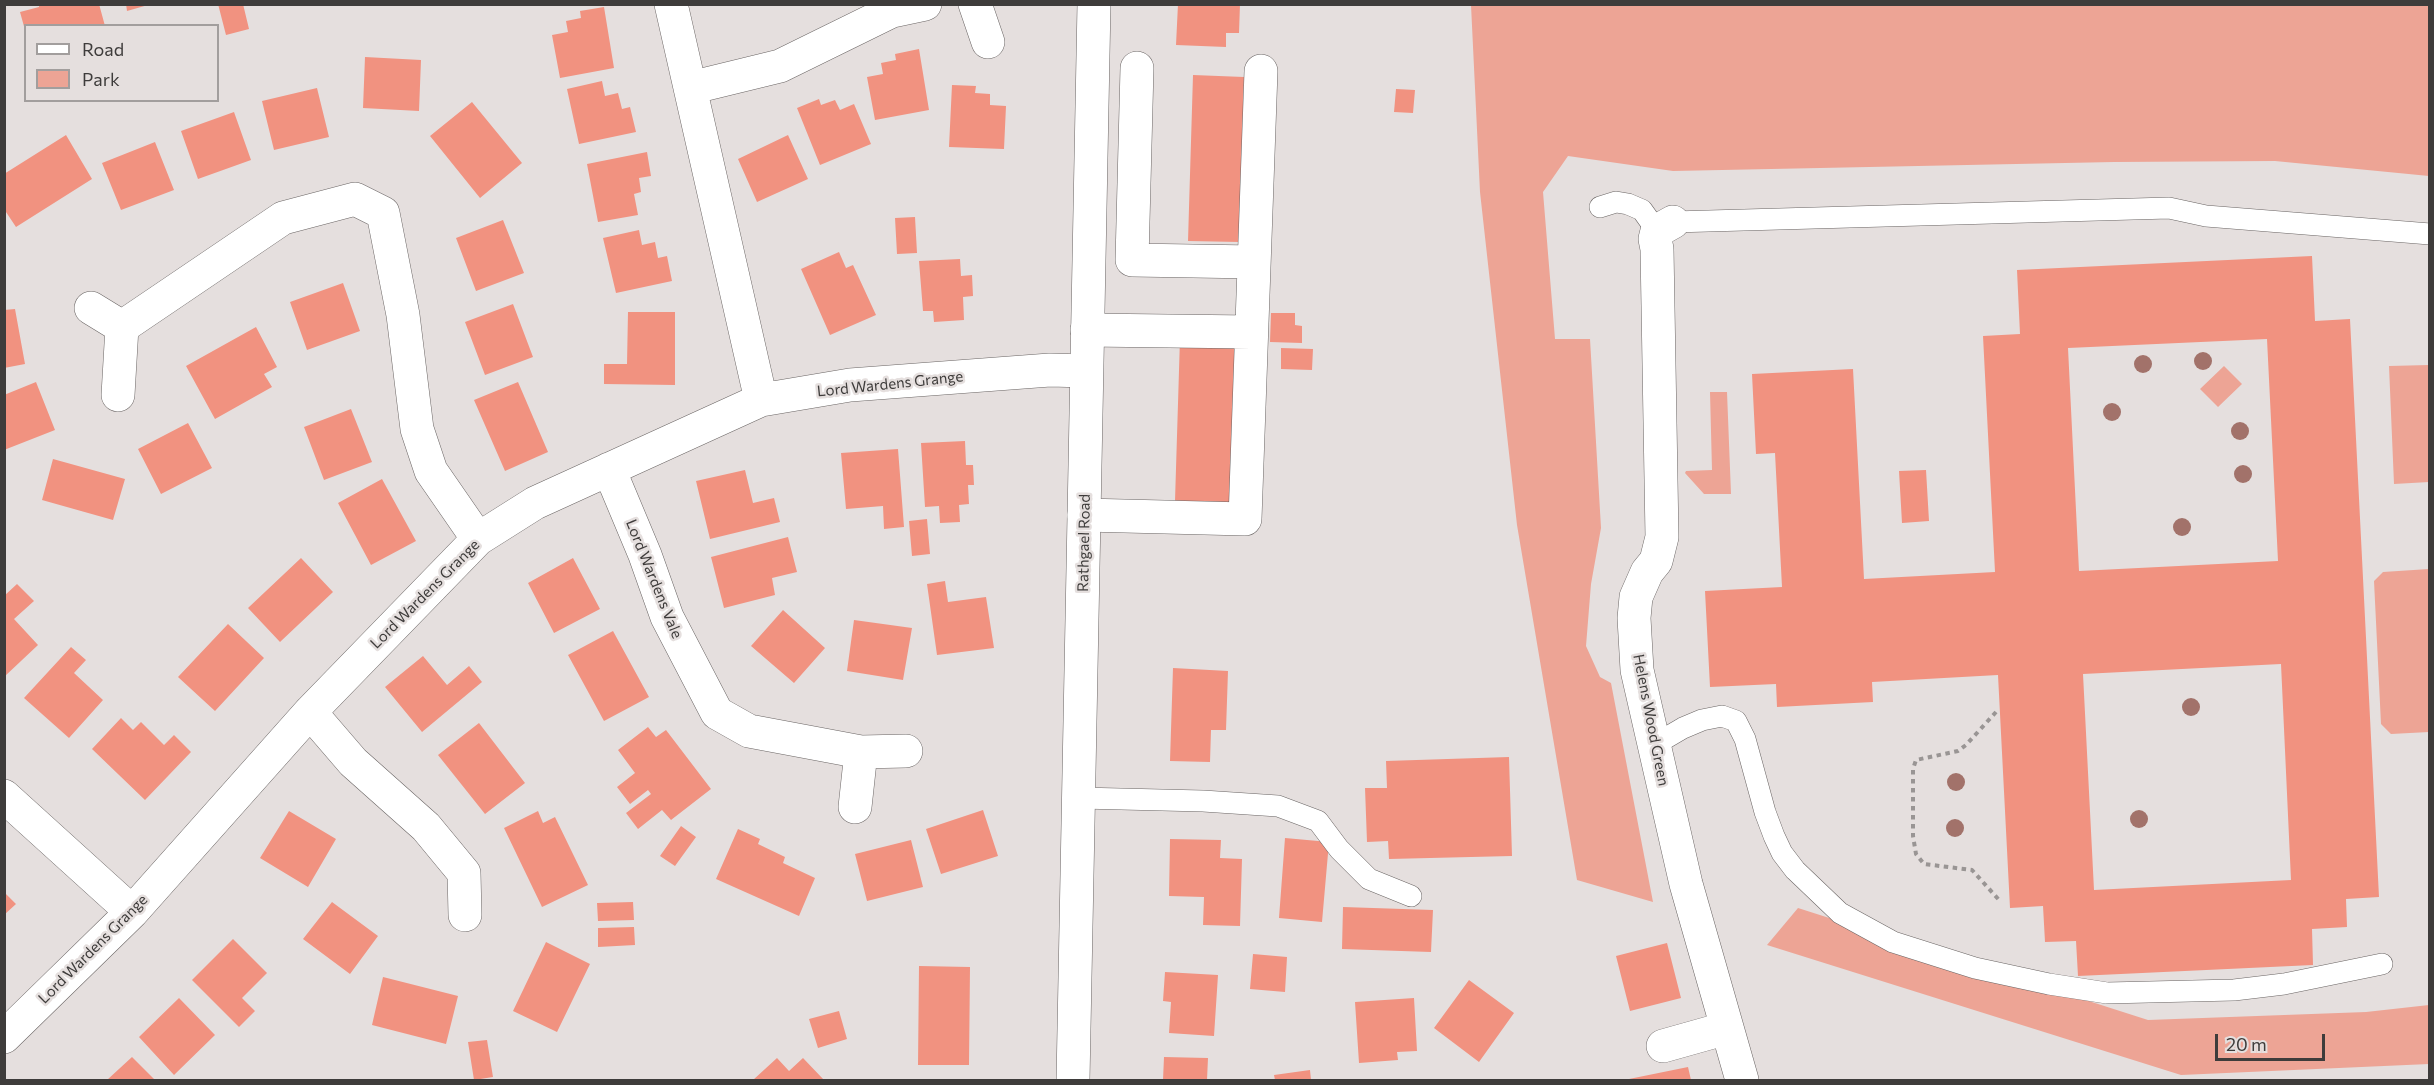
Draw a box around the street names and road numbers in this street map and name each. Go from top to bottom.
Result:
street label: Lord Wardens Grange [816,367,964,401]
street label: Rathgael Road [1074,494,1094,592]
street label: Lord Wardens Vale [622,517,686,641]
street label: Lord Wardens Grange [367,536,483,652]
street label: Helens Wood Green [1629,652,1673,788]
street label: Lord Wardens Grange [35,891,151,1007]

